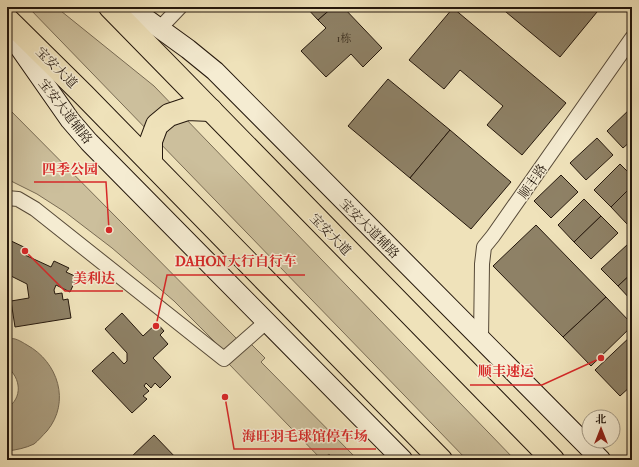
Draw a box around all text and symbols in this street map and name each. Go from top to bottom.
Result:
house number: 1栋 [337,32,351,45]
street label: 宝安大道 [33,44,80,91]
street label: 宝安大道辅路 [36,76,96,147]
callout: 四季公园 [34,156,106,182]
text: 四季公园 [42,161,98,178]
street label: 顺丰路 [515,161,550,202]
street label: 宝安大道辅路 [337,195,403,261]
street label: 宝安大道 [307,210,354,258]
callout: DAHON大行自行车 [167,249,305,275]
text: DAHON大行自行车 [175,253,297,270]
callout: 美利达 [65,265,123,291]
text: 美利达 [73,270,115,287]
callout: 顺丰速运 [470,359,542,385]
text: 顺丰速运 [478,363,534,380]
north arrow [581,409,621,449]
text: 北 [596,413,607,426]
callout: 海旺羽毛球馆停车场 [234,423,376,449]
text: 海旺羽毛球馆停车场 [242,428,368,445]

